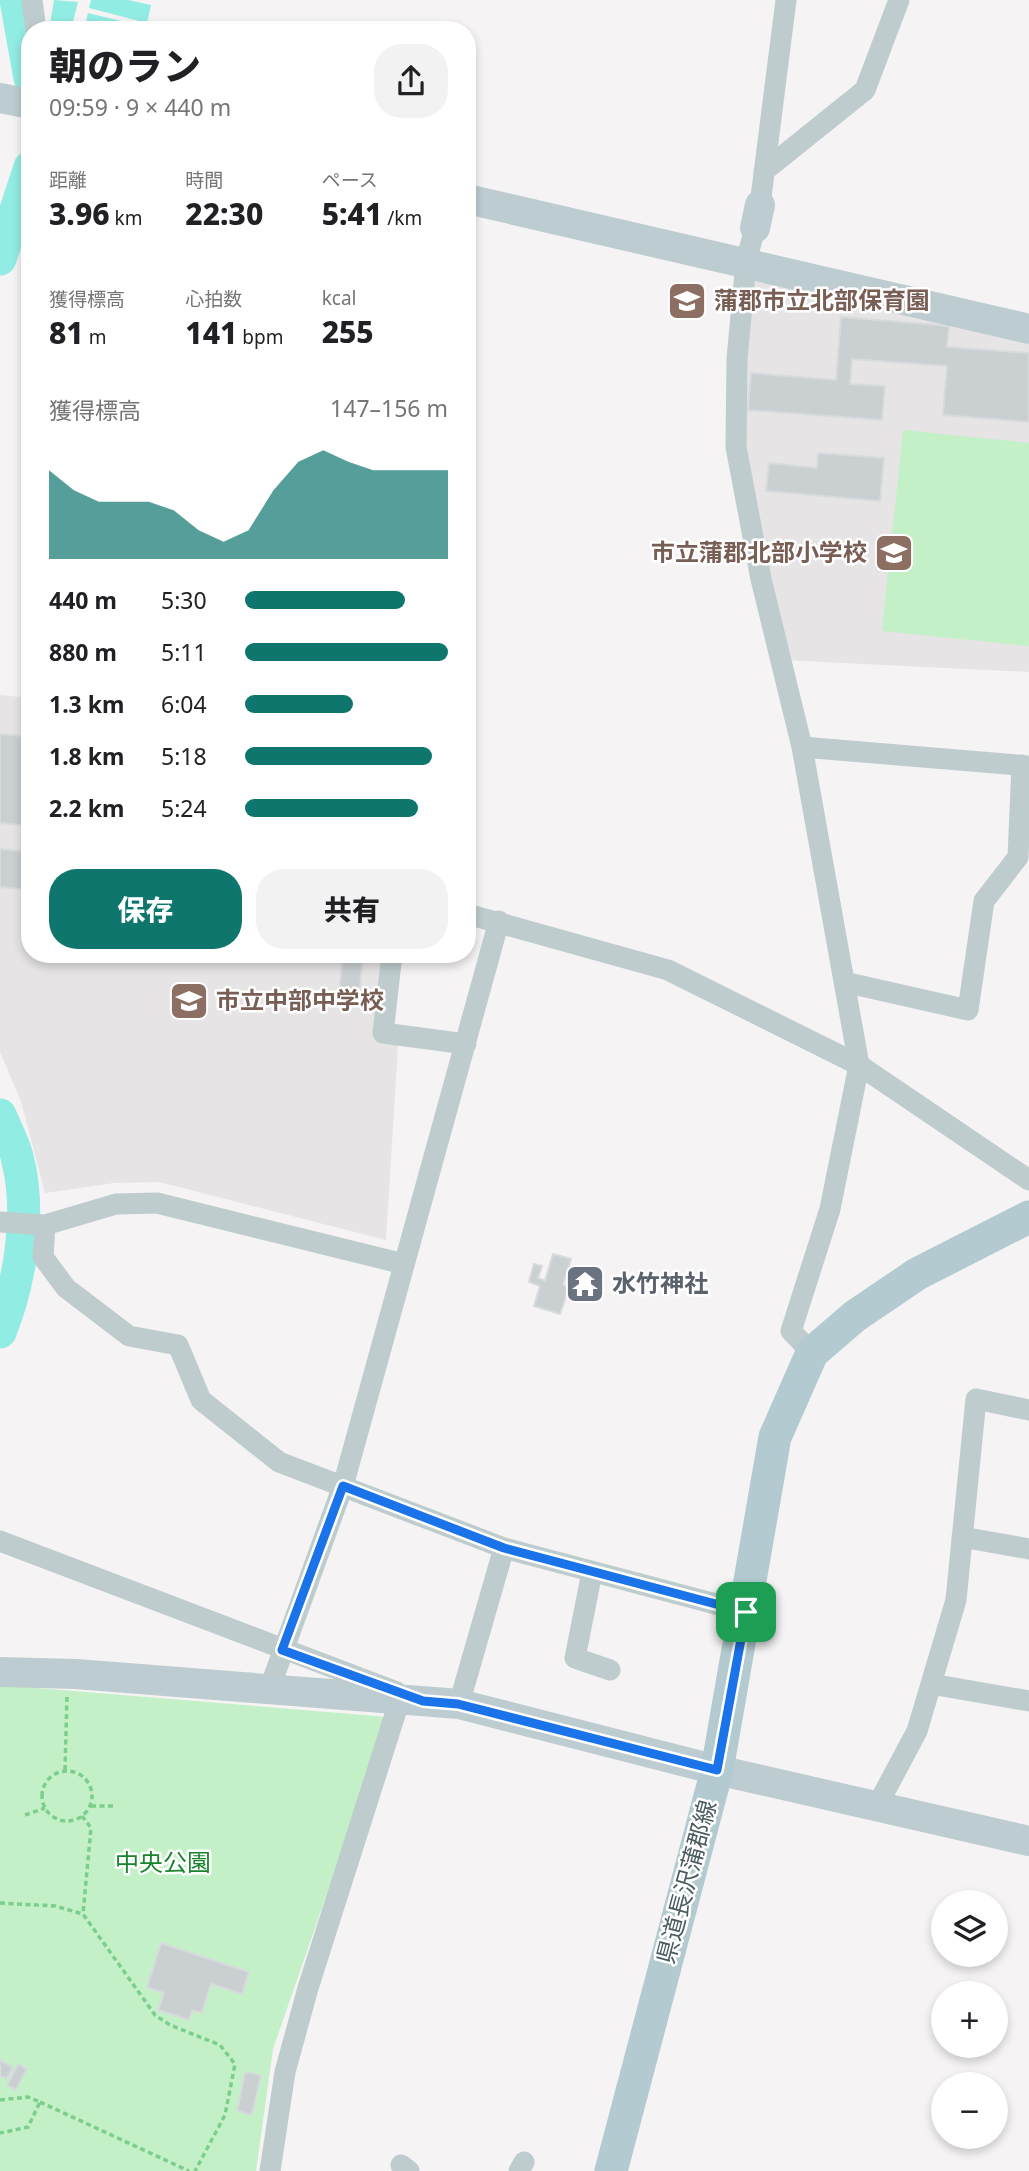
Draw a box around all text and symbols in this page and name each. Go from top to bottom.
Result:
text: 朝のラン [49,39,201,91]
button: share [374,44,448,118]
text: 09:59 · 9 × 440 m [49,91,231,123]
text: 距離 [49,167,87,193]
text: 時間 [185,167,223,193]
text: ペース [322,167,378,193]
text: 3.96 [49,193,110,234]
text: 22:30 [185,193,263,234]
text: 5:41 [322,193,382,234]
text: km [110,205,142,231]
text: /km [382,205,422,231]
school or university icon: 蒲郡市立北部保育園 [666,280,708,322]
place label: 蒲郡市立北部保育園 [714,283,930,316]
text: kcal [322,285,356,311]
text: 獲得標高 [49,286,125,312]
text: 心拍数 [185,286,242,312]
text: 255 [322,311,374,352]
text: 81 [49,312,84,353]
text: 141 [185,312,237,353]
text: m [84,324,106,350]
text: bpm [237,324,283,350]
text: 147–156 m [330,392,448,424]
text: 獲得標高 [49,394,141,426]
school or university icon: 市立蒲郡北部小学校 [873,532,915,574]
place label: 市立蒲郡北部小学校 [651,535,867,568]
text: 440 m [49,584,117,616]
text: 5:30 [161,584,207,616]
text: 880 m [49,636,117,668]
text: 5:11 [161,636,207,668]
text: 1.3 km [49,688,124,720]
text: 6:04 [161,688,207,720]
text: 1.8 km [49,740,124,772]
text: 5:18 [161,740,207,772]
text: 2.2 km [49,792,124,824]
text: 5:24 [161,792,207,824]
button: 保存 [49,869,242,949]
button: 共有 [256,869,448,949]
school or university icon: 市立中部中学校 [168,980,210,1022]
place label: 市立中部中学校 [216,983,384,1016]
temple icon: 水竹神社 [564,1263,606,1305]
place label: 水竹神社 [612,1266,708,1299]
pin [716,1582,776,1642]
icon: arrive [727,1593,765,1631]
street label: 県道長沢蒲郡線 [648,1796,723,1967]
park label: 中央公園 [115,1845,211,1878]
map controls [931,1890,1008,2149]
button: layers [931,1890,1008,1967]
button: + [931,1981,1008,2058]
button: − [931,2072,1008,2149]

